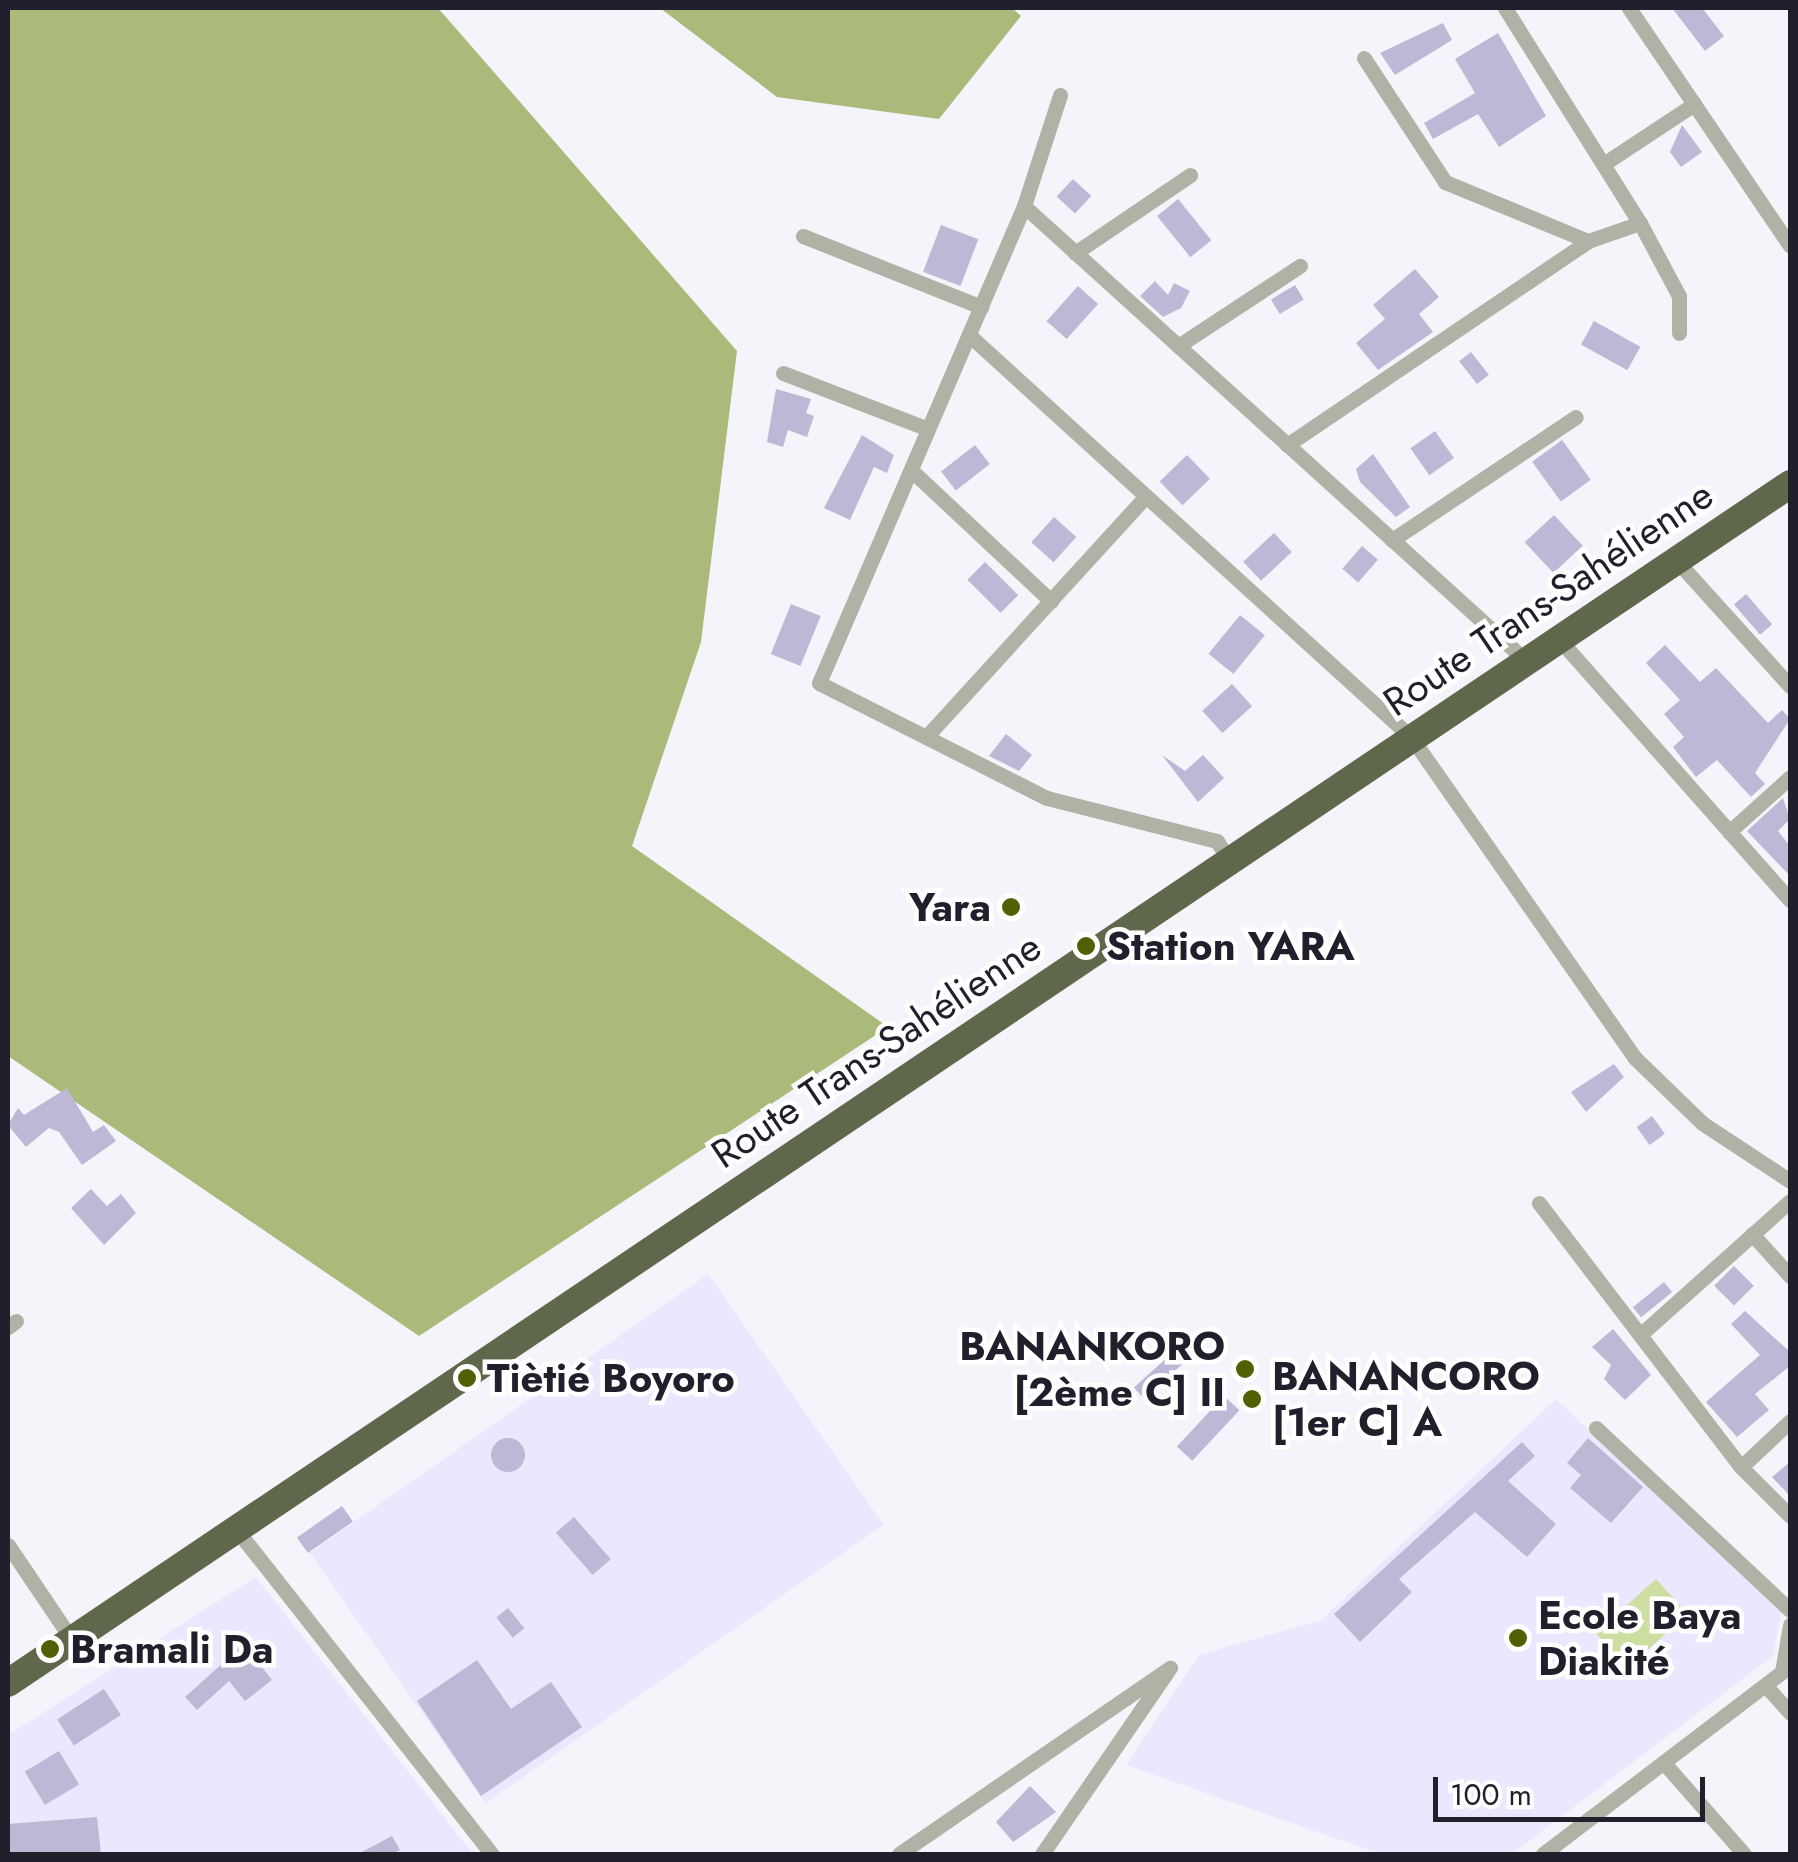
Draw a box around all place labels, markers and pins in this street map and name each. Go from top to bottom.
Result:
place label: Yara [909,883,991,931]
marker: Yara [1000,896,1022,918]
place label: Station YARA [1106,922,1355,970]
marker: Station YARA [1075,935,1097,957]
place label: BANANKORO [2ème C] II [959,1322,1225,1416]
place label: BANANCORO [1er C] A [1272,1352,1540,1446]
place label: Tiètié Boyoro [487,1354,735,1402]
marker: BANANKORO [2ème C] II [1234,1358,1256,1380]
marker: Tiètié Boyoro [456,1367,478,1389]
marker: BANANCORO [1er C] A [1241,1388,1263,1410]
place label: Ecole Baya Diakité [1538,1591,1742,1685]
place label: Bramali Da [70,1625,274,1673]
marker: Ecole Baya Diakité [1507,1627,1529,1649]
marker: Bramali Da [39,1638,61,1660]

